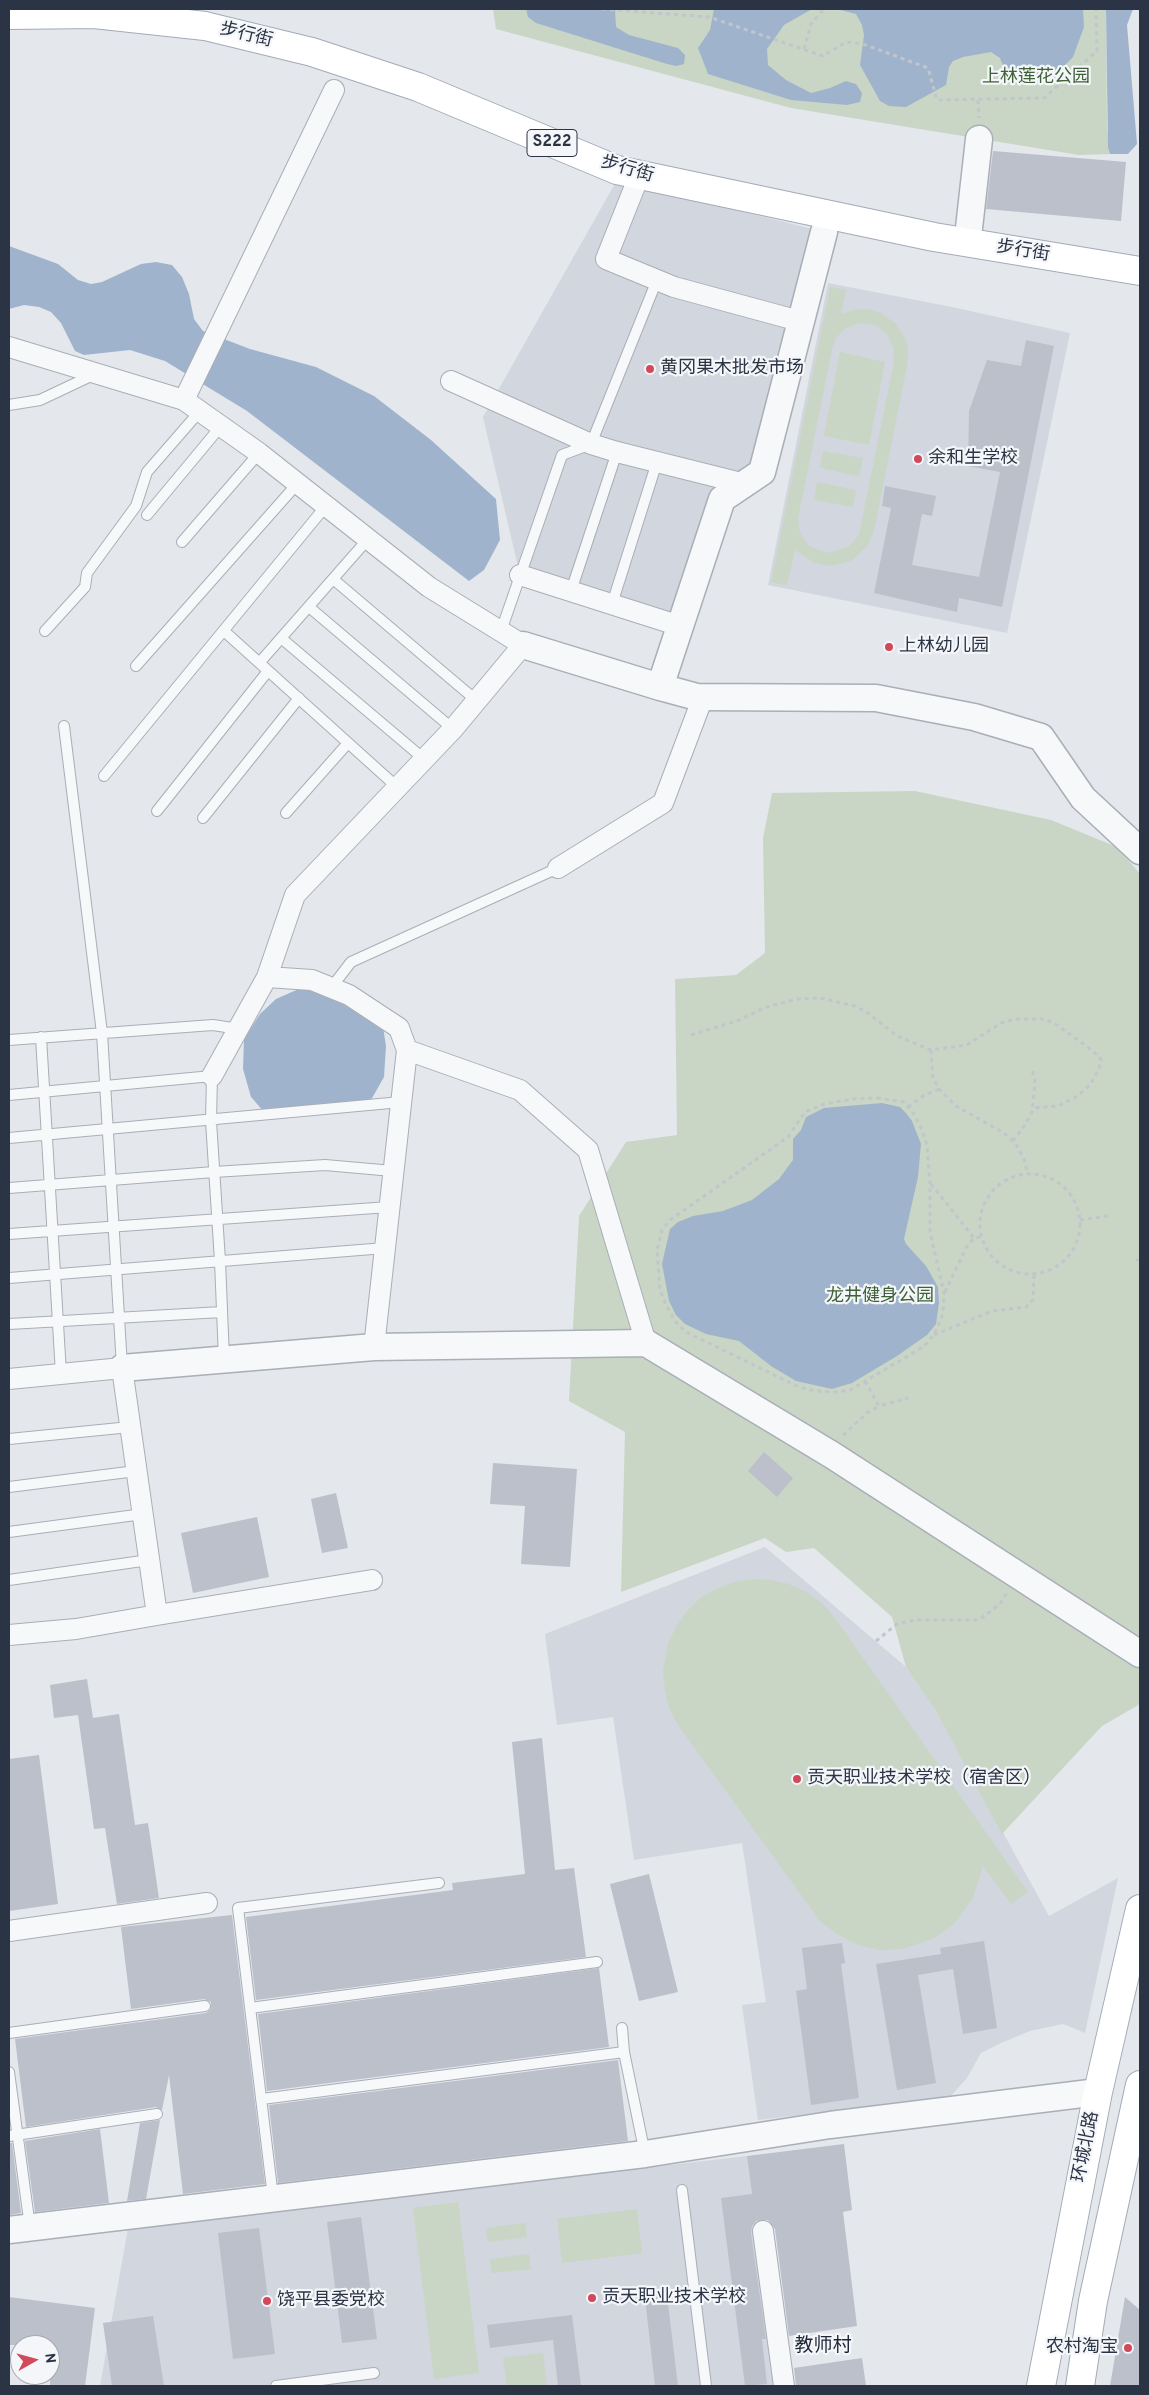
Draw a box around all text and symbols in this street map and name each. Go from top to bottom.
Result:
street label: 步行街 [217,19,275,53]
park label: 上林莲花公园 [982,67,1090,89]
road number: S222 [527,130,577,156]
street label: 步行街 [598,152,656,188]
street label: 步行街 [995,237,1051,267]
place label: 黄冈果木批发市场 [660,358,804,380]
marker: 黄冈果木批发市场 [644,363,656,375]
place label: 余和生学校 [928,448,1018,470]
marker: 余和生学校 [912,453,924,465]
place label: 上林幼儿园 [899,636,989,658]
marker: 上林幼儿园 [883,641,895,653]
park label: 龙井健身公园 [826,1286,934,1308]
place label: 贡天职业技术学校（宿舍区） [807,1768,1041,1790]
marker: 贡天职业技术学校（宿舍区） [791,1773,803,1785]
street label: 环城北路 [1070,2110,1104,2184]
place label: 贡天职业技术学校 [602,2287,746,2309]
place label: 饶平县委党校 [277,2290,385,2312]
marker: 贡天职业技术学校 [586,2292,598,2304]
marker: 饶平县委党校 [261,2295,273,2307]
north arrow [10,2335,60,2385]
district label: 教师村 [795,2336,851,2358]
place label: 农村淘宝 [1046,2337,1118,2359]
marker: 农村淘宝 [1122,2342,1134,2354]
text: N [40,2352,58,2364]

